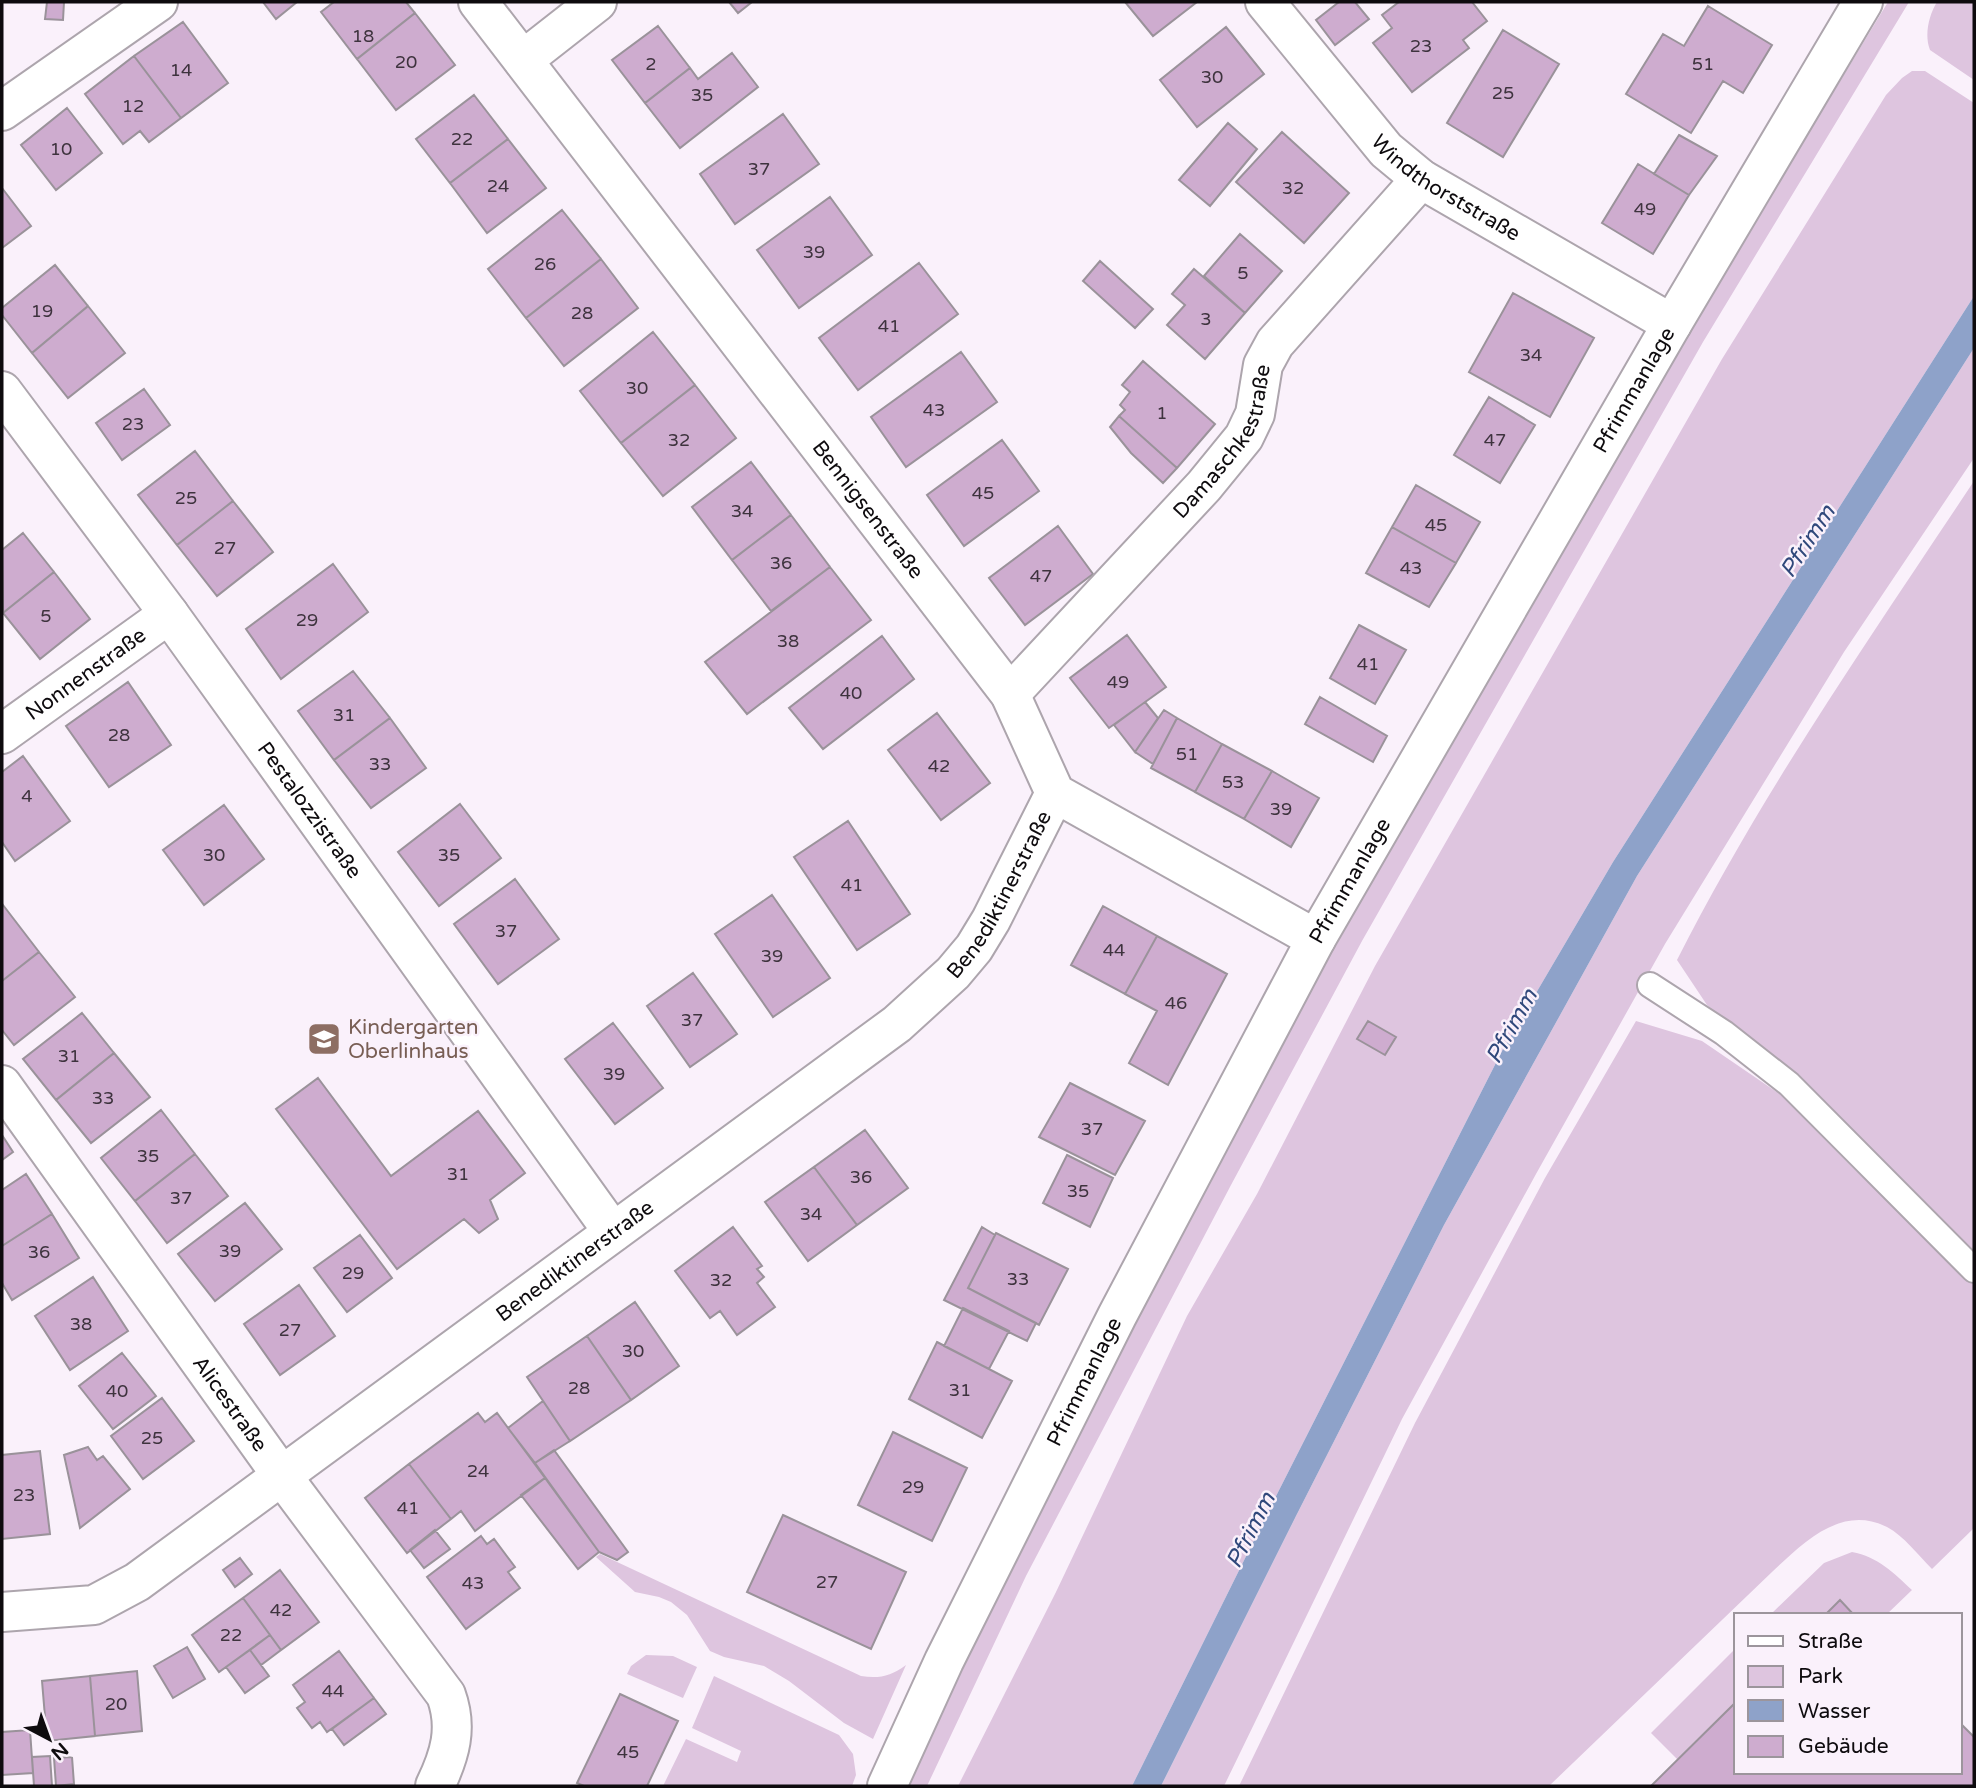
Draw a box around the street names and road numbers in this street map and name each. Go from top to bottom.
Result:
street label: Windthorststraße [1366,130,1525,247]
street label: Pfrimmanlage [1588,323,1680,457]
street label: Damaschkestraße [1168,363,1276,524]
street label: Bennigsenstraße [807,436,929,584]
street label: Nonnenstraße [21,623,151,726]
street label: Pestalozzistraße [252,737,367,884]
street label: Benediktinerstraße [942,807,1057,984]
street label: Pfrimmanlage [1304,814,1396,948]
street label: Benediktinerstraße [491,1195,659,1327]
street label: Pfrimmanlage [1042,1313,1127,1450]
street label: Alicestraße [187,1351,273,1457]

